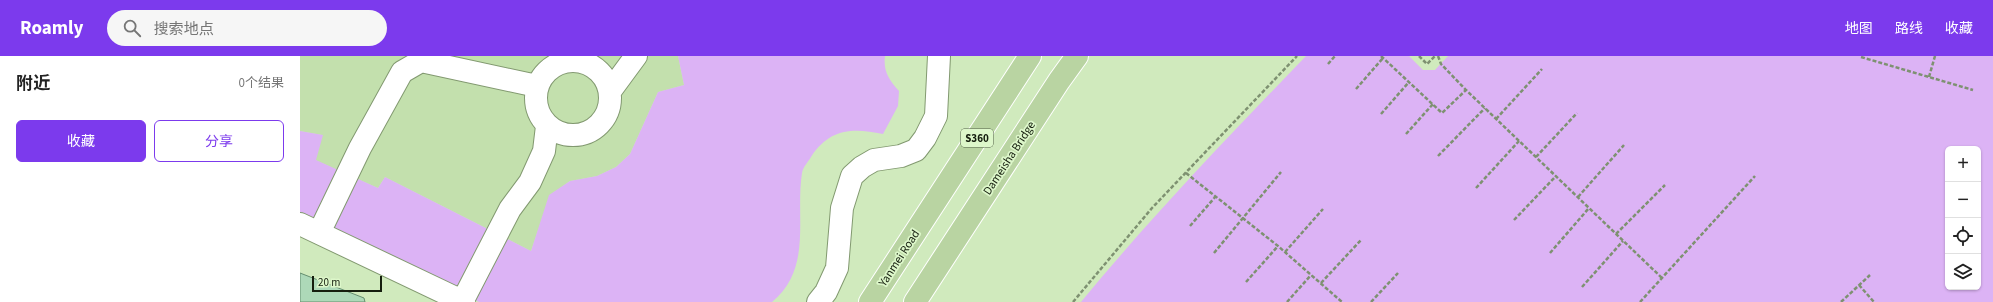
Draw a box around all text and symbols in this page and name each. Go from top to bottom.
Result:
search box [107,10,387,46]
text: Roamly [20,15,83,42]
icon: search [121,17,143,39]
text: 搜索地点 [153,19,213,40]
text: 地图 [1845,19,1873,39]
text: 路线 [1895,19,1923,39]
text: 收藏 [1945,19,1973,39]
text: 附近 [16,72,50,96]
text: 0个结果 [239,74,284,92]
street label: Dameisha Bridge [979,118,1040,199]
button: 收藏 [16,120,146,162]
button: 分享 [154,120,284,162]
road number: S360 [961,129,993,147]
map controls [1945,146,1981,290]
button: + [1945,146,1981,182]
button: − [1945,182,1981,218]
button: locate [1945,218,1981,254]
street label: Yanmei Road [874,227,924,291]
button: layers [1945,254,1981,290]
scale bar [312,274,382,293]
text: 20 m [318,275,340,290]

